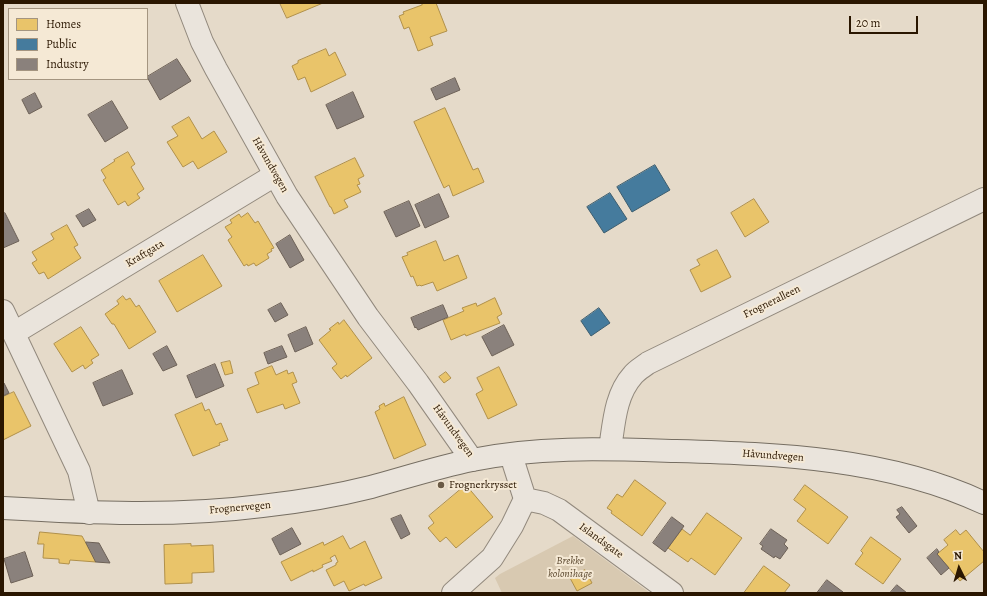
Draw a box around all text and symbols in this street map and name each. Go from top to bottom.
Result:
legend [8,8,148,80]
scale bar [851,8,920,34]
text: 20 m [856,15,880,31]
text: Homes [46,16,81,32]
text: Public [46,36,77,52]
text: Industry [46,56,89,72]
street label: Håvundvegen [249,135,291,195]
street label: Kraftgata [123,237,167,271]
street label: Frogneralleen [741,282,803,322]
street label: Håvundvegen [430,402,476,460]
street label: Håvundvegen [742,447,804,465]
place label: Frognerkrysset [449,478,517,492]
marker: Frognerkrysset [436,480,446,490]
street label: Frognervegen [209,499,271,517]
street label: Islandsgate [576,521,626,561]
north arrow [939,548,979,588]
text: N [953,548,963,563]
park label: Brekke kolonihage [548,554,592,580]

